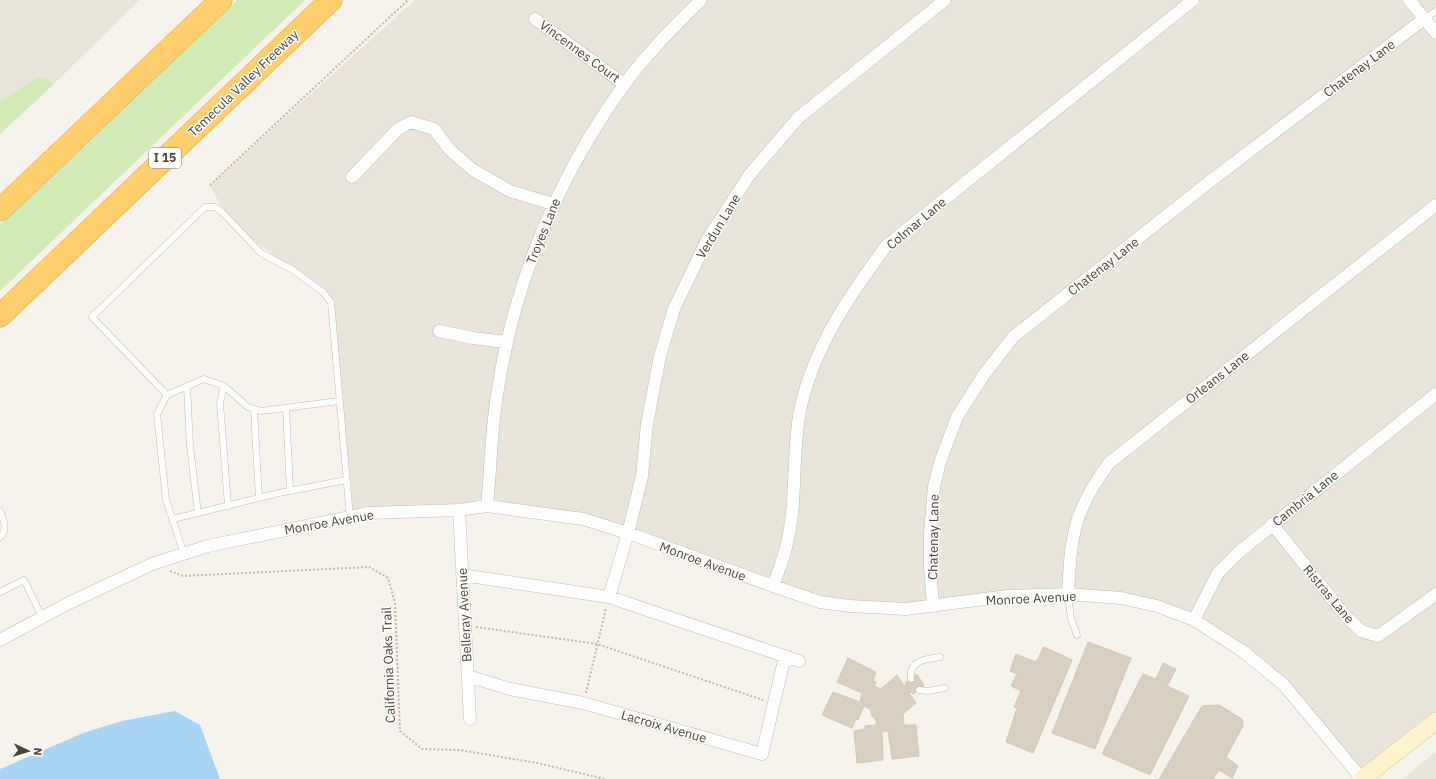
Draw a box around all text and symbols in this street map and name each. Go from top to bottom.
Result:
street label: Vincennes Court [536,16,623,86]
street label: Temecula Valley Freeway [185,26,302,141]
street label: Chatenay Lane [1320,36,1399,101]
road number: I 15 [149,148,181,168]
street label: Verdun Lane [692,191,744,262]
street label: Colmar Lane [883,193,950,253]
street label: Troyes Lane [523,196,564,267]
street label: Chatenay Lane [1064,233,1142,300]
street label: Orleans Lane [1182,347,1253,408]
street label: Cambria Lane [1269,467,1342,530]
street label: Chatenay Lane [924,494,943,580]
street label: Monroe Avenue [283,506,375,539]
street label: Monroe Avenue [657,538,748,585]
street label: Ristras Lane [1299,562,1358,627]
street label: Belleray Avenue [454,567,475,663]
street label: Monroe Avenue [985,588,1077,609]
street label: California Oaks Trail [378,606,399,723]
street label: Lacroix Avenue [619,706,709,747]
north arrow [8,731,48,771]
text: N [31,747,45,756]

